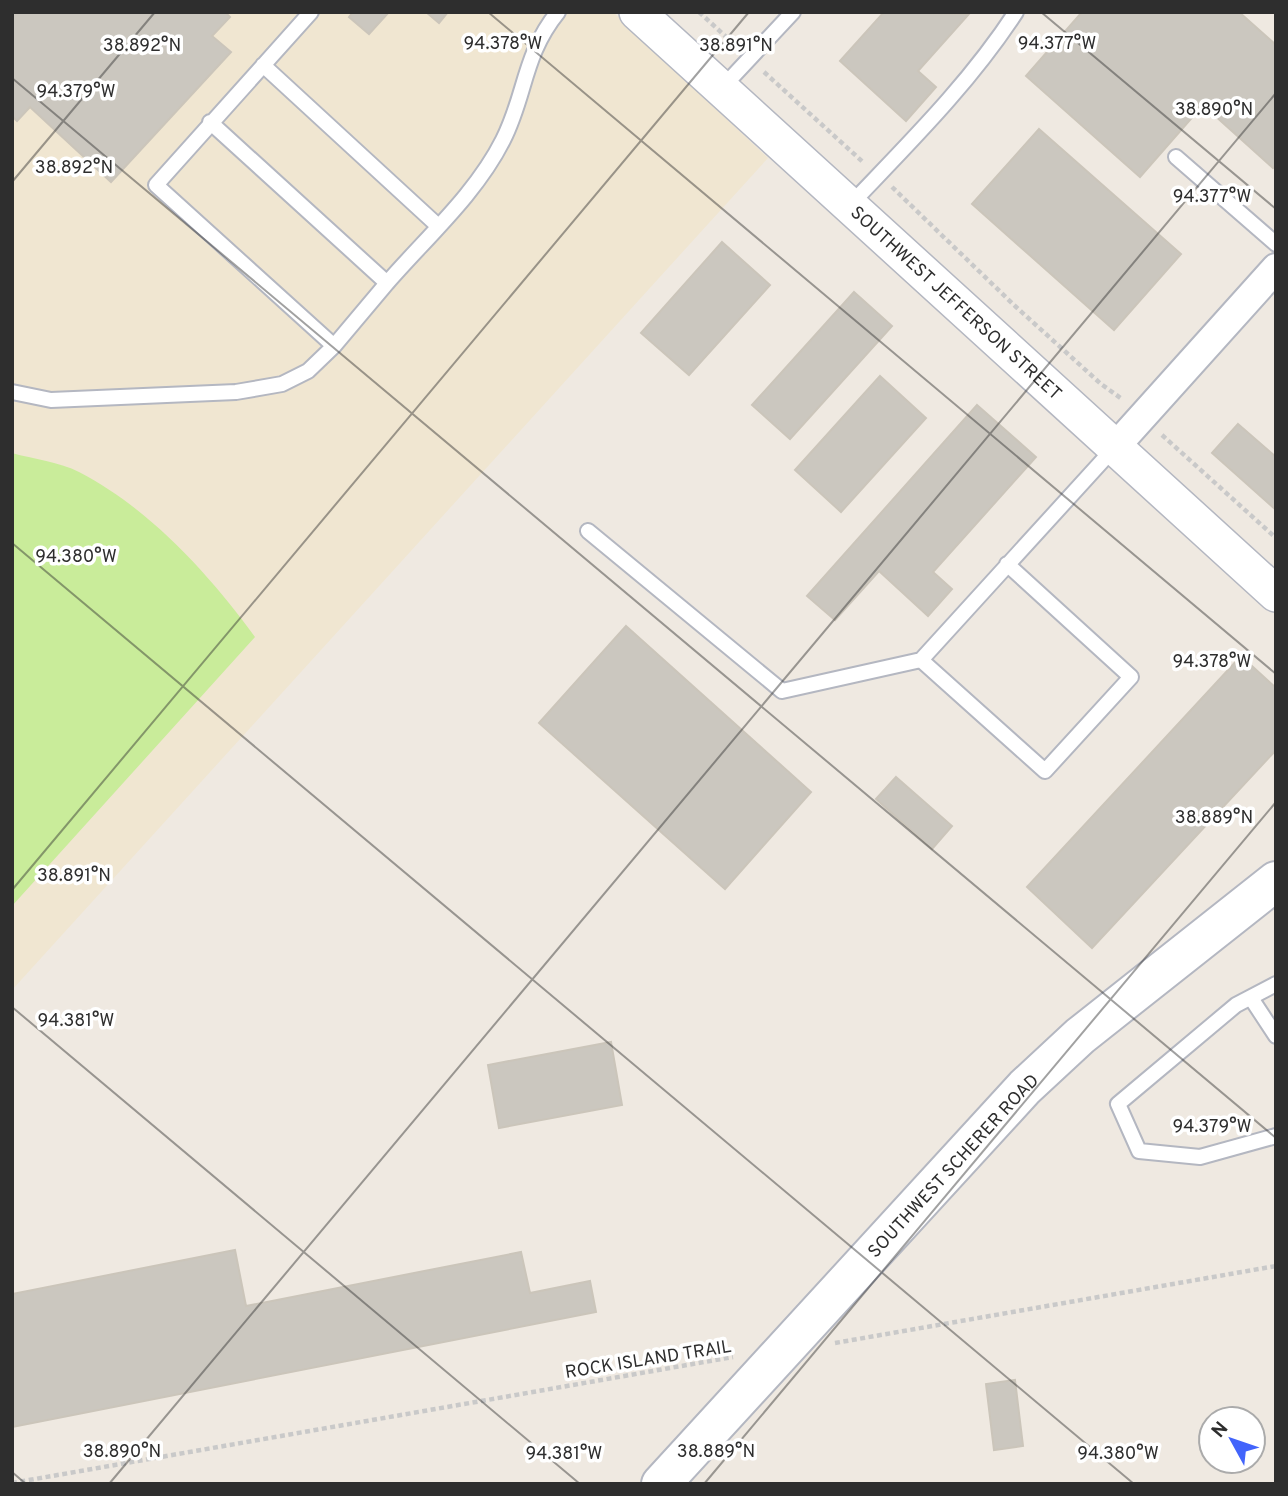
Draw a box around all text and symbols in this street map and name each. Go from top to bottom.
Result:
text: 94.378°W [464,33,542,56]
text: 94.377°W [1018,33,1096,56]
text: 38.892°N [103,35,181,58]
text: 38.891°N [699,35,773,58]
text: 94.379°W [36,81,116,104]
text: 38.890°N [1175,99,1253,122]
text: 38.892°N [35,157,113,180]
text: 94.377°W [1173,186,1251,209]
street label: SOUTHWEST JEFFERSON STREET [845,202,1066,406]
text: 94.380°W [35,546,117,569]
text: 94.378°W [1173,651,1251,674]
text: 38.889°N [1175,807,1253,830]
text: 38.891°N [37,865,111,888]
text: 94.381°W [38,1010,114,1033]
street label: SOUTHWEST SCHERER ROAD [864,1070,1044,1264]
text: 94.379°W [1172,1116,1252,1139]
street label: ROCK ISLAND TRAIL [563,1336,733,1385]
north arrow [1197,1405,1267,1475]
text: N [1207,1417,1234,1443]
text: 38.890°N [83,1441,161,1464]
text: 38.889°N [677,1441,755,1464]
text: 94.381°W [526,1443,602,1466]
text: 94.380°W [1077,1443,1159,1466]

